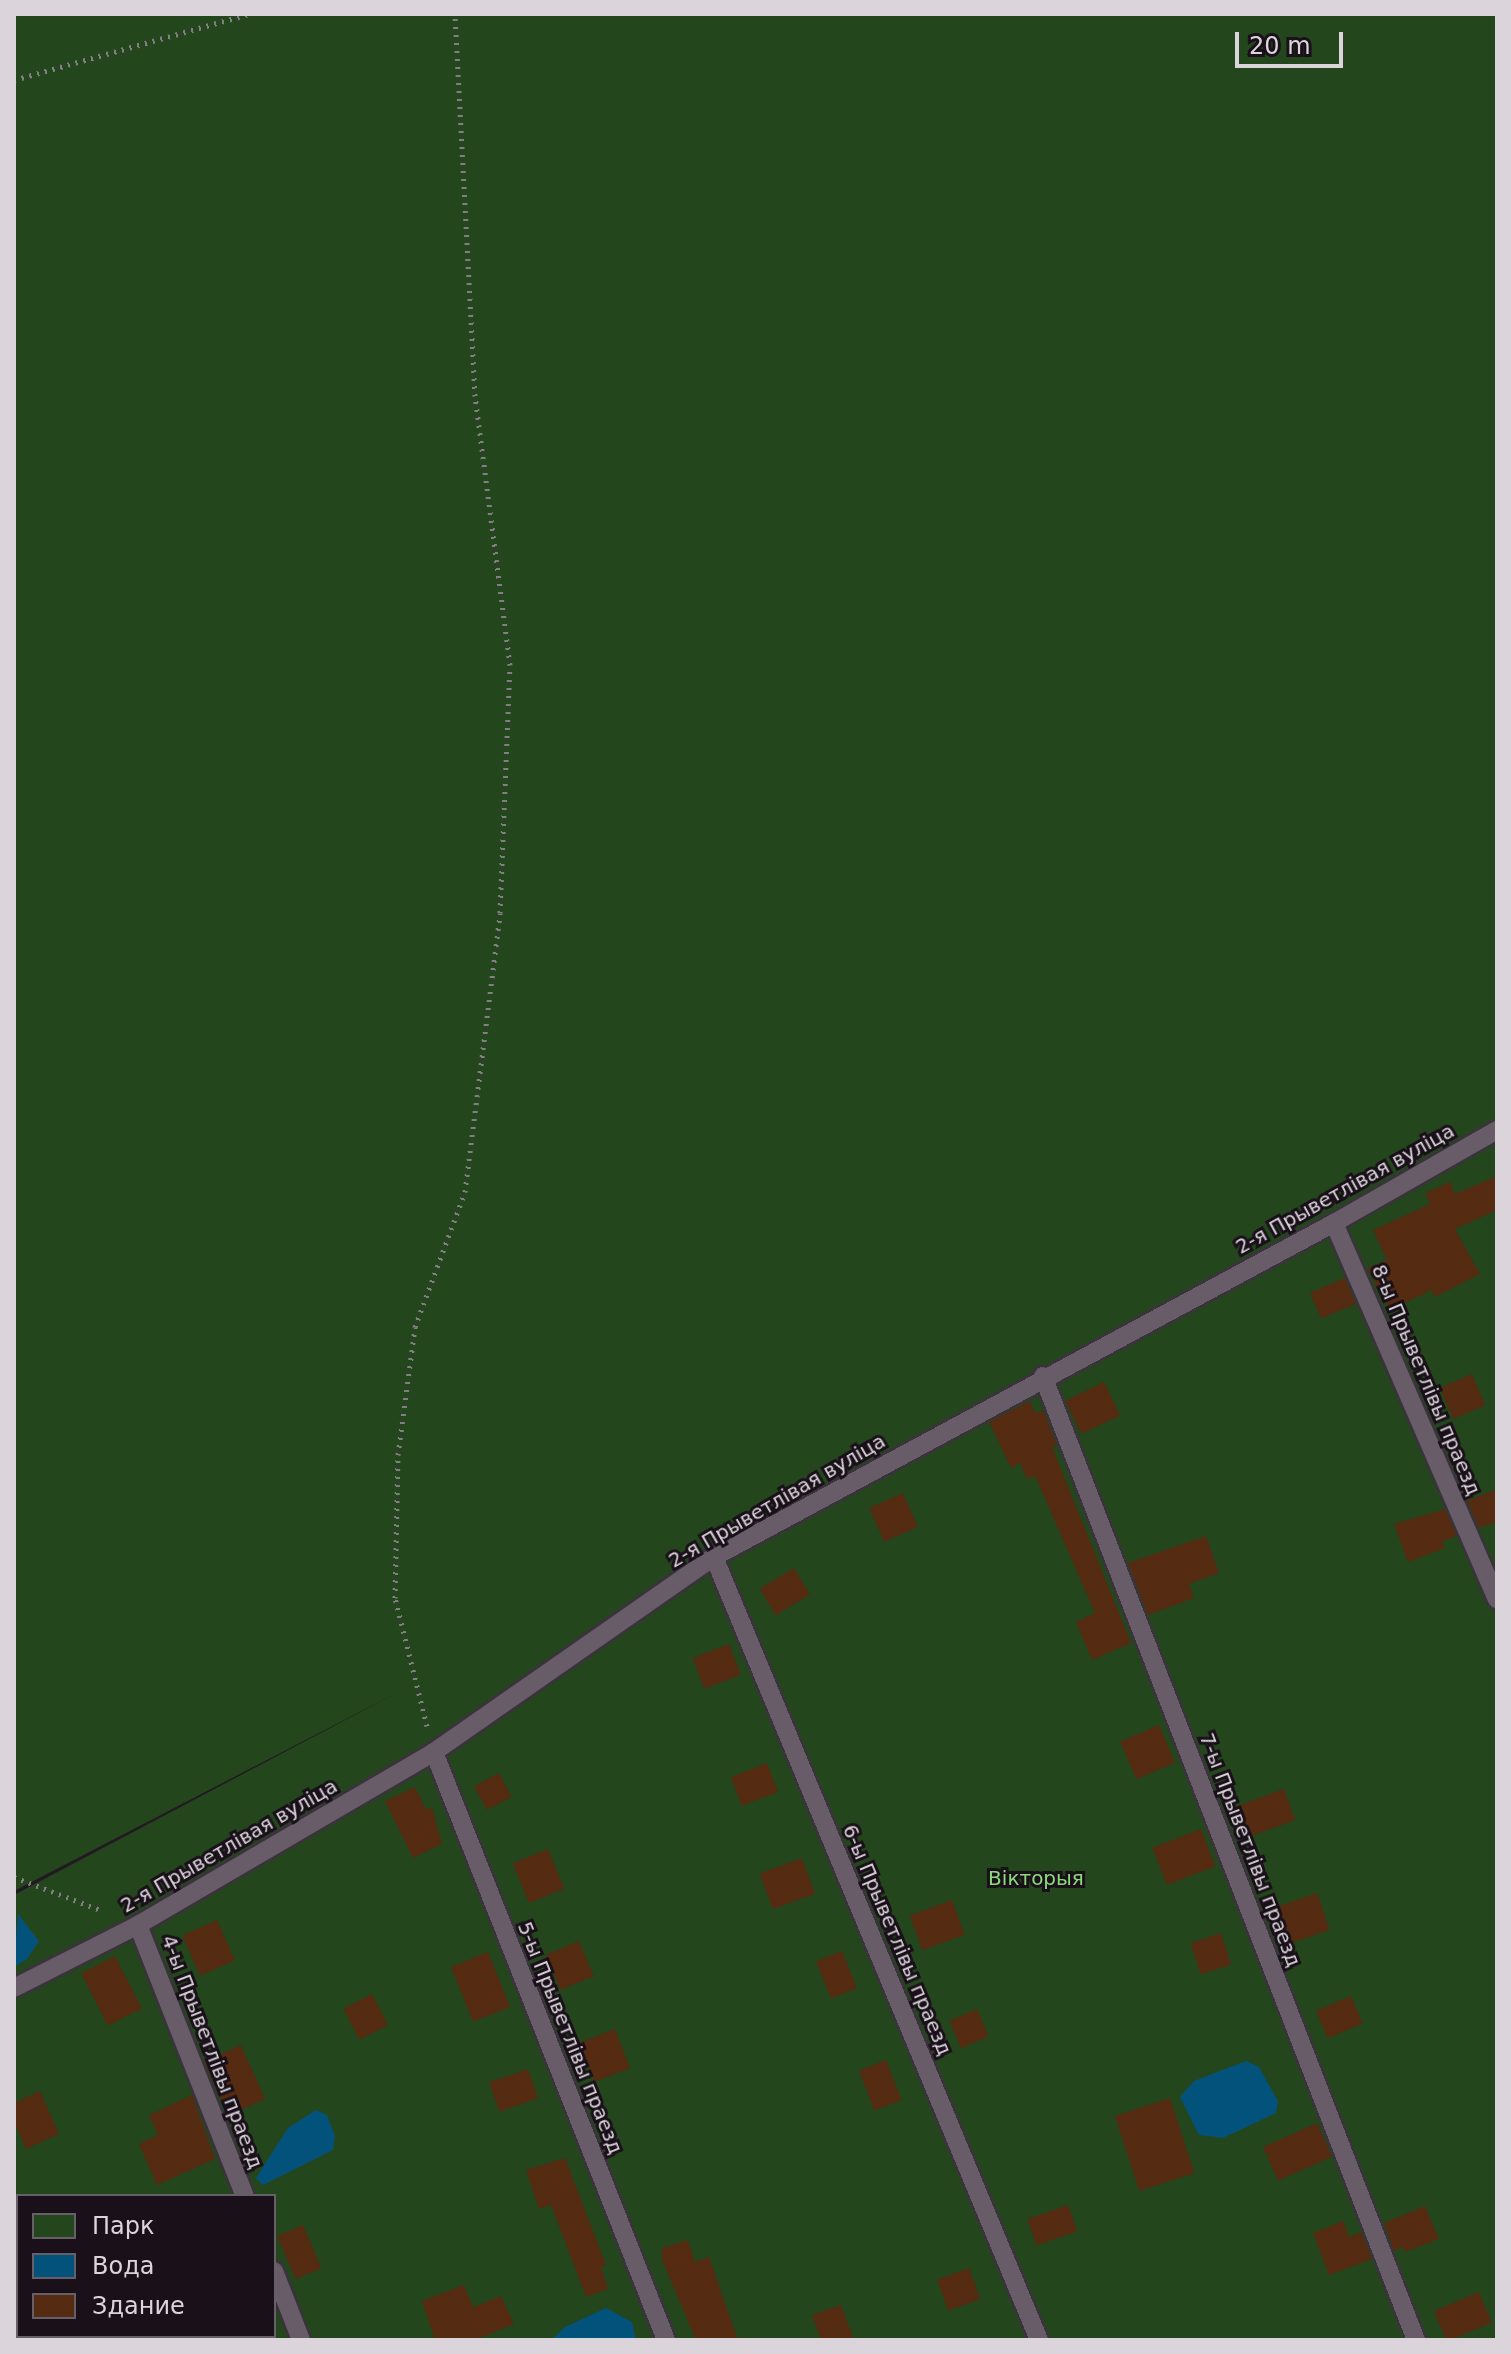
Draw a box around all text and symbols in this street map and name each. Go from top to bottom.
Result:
scale bar [1239,16,1347,66]
text: 20 m [1249,32,1311,60]
street label: 2-я Прыветлівая вуліца [1232,1119,1458,1259]
street label: 8-ы Прыветлівы праезд [1366,1261,1486,1499]
street label: 2-я Прыветлівая вуліца [664,1429,890,1573]
street label: 7-ы Прыветлівы праезд [1194,1730,1306,1970]
street label: 2-я Прыветлівая вуліца [116,1774,342,1918]
street label: 6-ы Прыветлівы праезд [837,1821,957,2059]
park label: Вікторыя [988,1866,1084,1890]
street label: 5-ы Прыветлівы праезд [512,1918,628,2158]
street label: 4-ы Прыветлівы праезд [156,1932,268,2172]
legend [16,2194,276,2338]
text: Парк [92,2212,154,2240]
text: Вода [92,2252,154,2280]
text: Здание [92,2292,185,2320]

